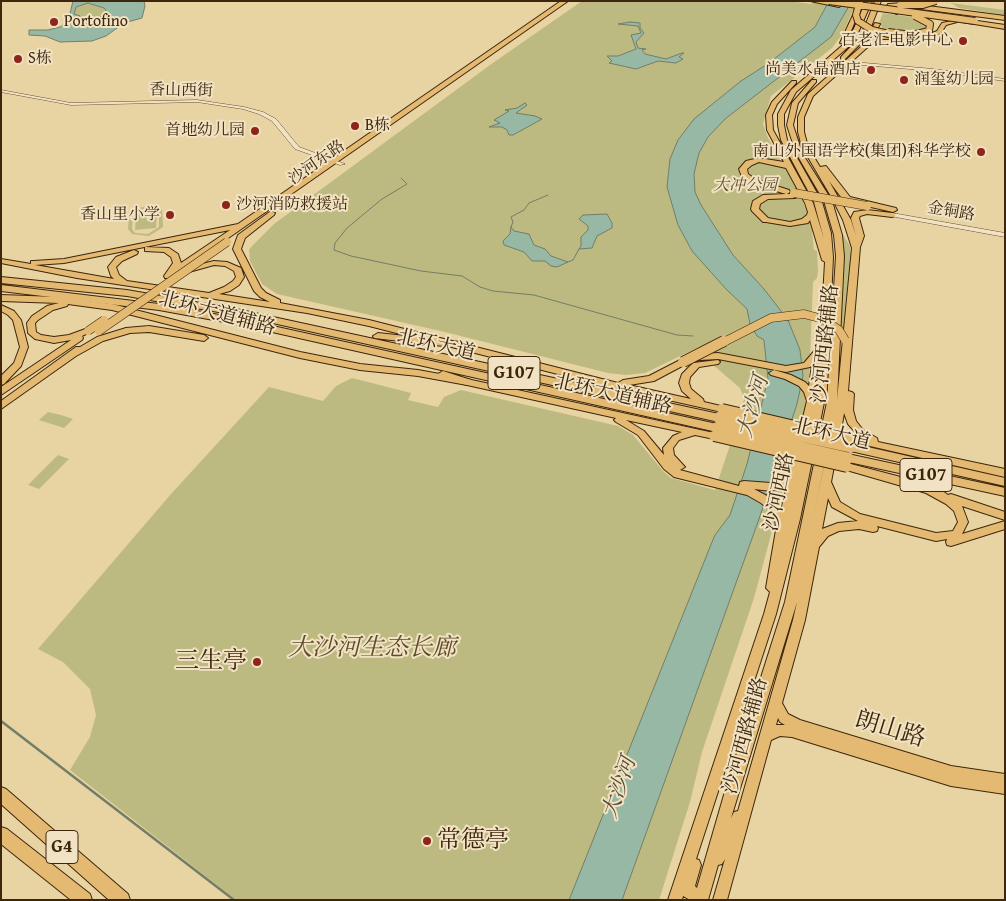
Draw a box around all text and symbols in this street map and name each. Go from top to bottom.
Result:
place label: Portofino [64,12,128,32]
marker: Portofino [48,16,60,28]
place label: 百老汇电影中心 [841,31,953,51]
marker: 百老汇电影中心 [957,35,969,47]
place label: S栋 [28,49,52,69]
marker: S栋 [12,53,24,65]
place label: 尚美水晶酒店 [765,60,861,80]
marker: 尚美水晶酒店 [865,64,877,76]
place label: 润玺幼儿园 [914,70,994,90]
marker: 润玺幼儿园 [898,74,910,86]
street label: 香山西街 [149,81,213,101]
place label: B栋 [365,116,390,136]
marker: B栋 [349,120,361,132]
place label: 首地幼儿园 [165,121,245,141]
marker: 首地幼儿园 [249,125,261,137]
street label: 沙河东路 [285,137,349,189]
place label: 南山外国语学校(集团)科华学校 [753,142,971,162]
marker: 南山外国语学校(集团)科华学校 [975,146,987,158]
park label: 大冲公园 [713,176,777,196]
place label: 沙河消防救援站 [236,195,348,215]
street label: 金铜路 [926,198,976,226]
marker: 沙河消防救援站 [220,199,232,211]
place label: 香山里小学 [80,205,160,225]
marker: 香山里小学 [164,209,176,221]
street label: 沙河西路辅路 [808,283,844,405]
street label: 北环大道辅路 [156,287,278,341]
street label: 北环大道 [394,325,478,367]
road number: G107 [488,356,540,389]
street label: 北环大道辅路 [552,370,674,420]
water label: 大沙河 [733,373,775,441]
street label: 北环大道 [789,414,873,456]
street label: 沙河西路 [760,450,800,534]
road number: G107 [900,458,952,492]
park label: 大沙河生态长廊 [288,635,456,663]
place label: 三生亭 [175,648,247,676]
marker: 三生亭 [251,656,263,668]
street label: 沙河西路辅路 [719,675,773,797]
street label: 朗山路 [851,706,929,754]
water label: 大沙河 [598,754,642,822]
place label: 常德亭 [437,827,509,855]
road number: G4 [46,830,78,864]
marker: 常德亭 [421,835,433,847]

